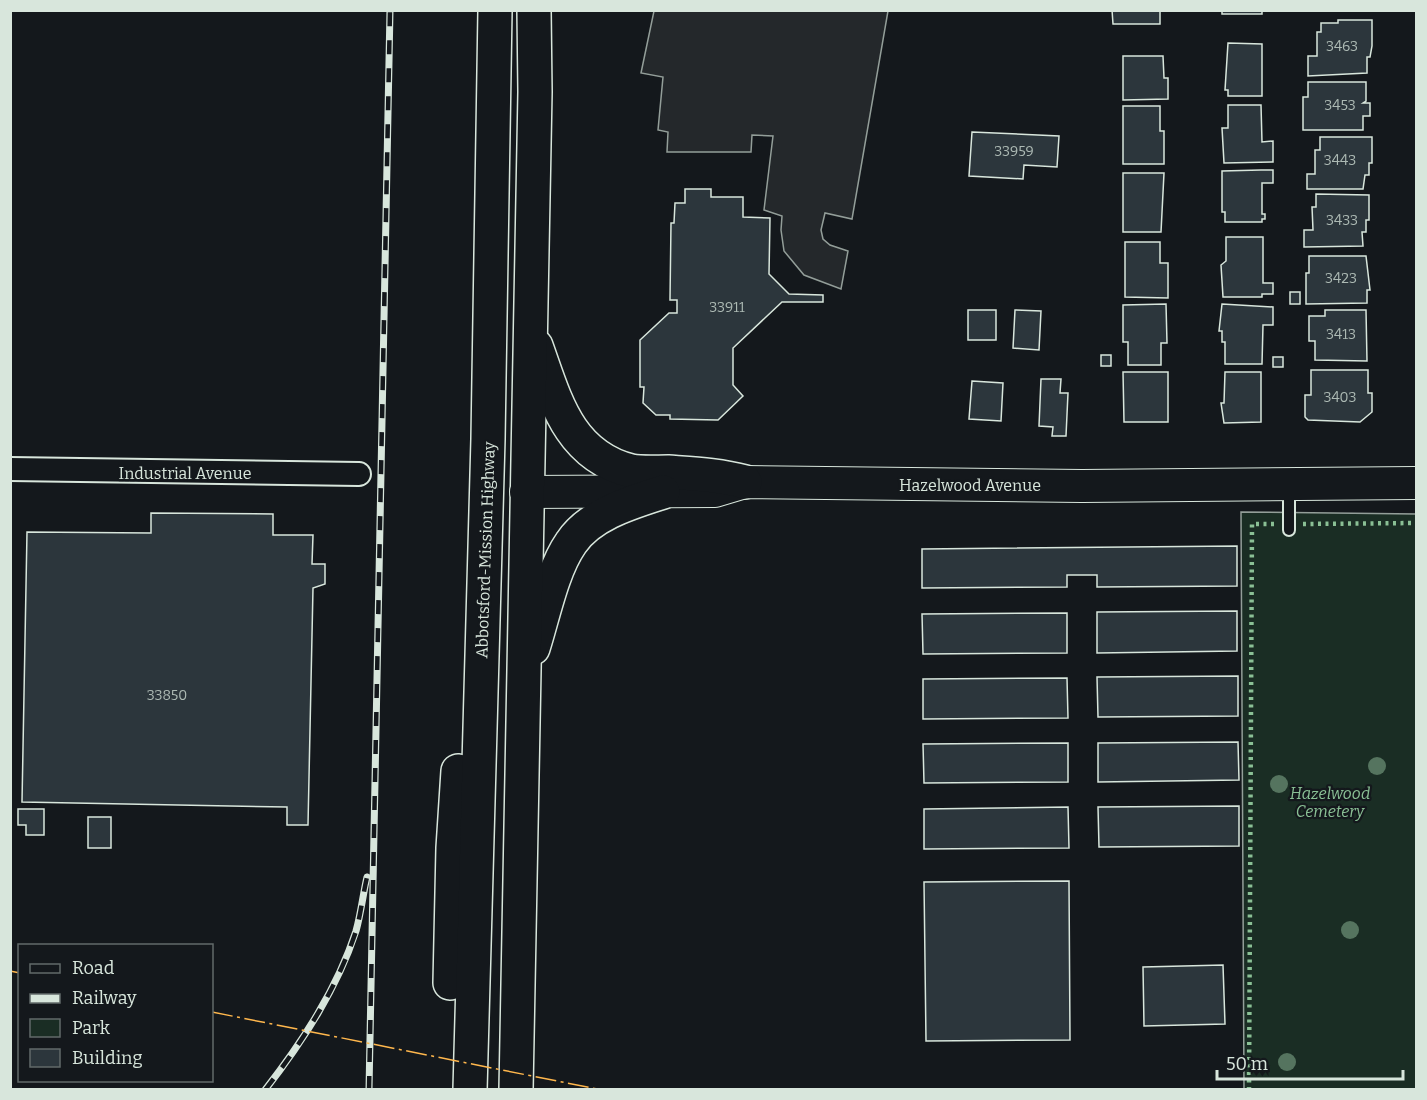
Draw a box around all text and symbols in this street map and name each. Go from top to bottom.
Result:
house number: 3463 [1326,38,1358,55]
house number: 3453 [1324,97,1356,114]
house number: 33959 [994,143,1034,160]
house number: 3443 [1324,152,1356,169]
house number: 3433 [1326,212,1358,229]
house number: 3423 [1325,270,1357,287]
house number: 33911 [709,299,745,316]
house number: 3413 [1326,326,1356,343]
house number: 3403 [1323,389,1357,406]
street label: Abbotsford-Mission Highway [472,441,499,659]
street label: Industrial Avenue [119,464,251,483]
street label: Hazelwood Avenue [899,476,1041,495]
house number: 33850 [147,687,187,704]
park label: Hazelwood Cemetery [1290,784,1370,821]
legend [18,944,213,1082]
text: Road [72,957,115,979]
text: Railway [72,987,137,1009]
text: Park [72,1017,111,1039]
scale bar [1217,1043,1403,1081]
text: Building [72,1047,143,1069]
text: 50 m [1226,1053,1268,1075]

